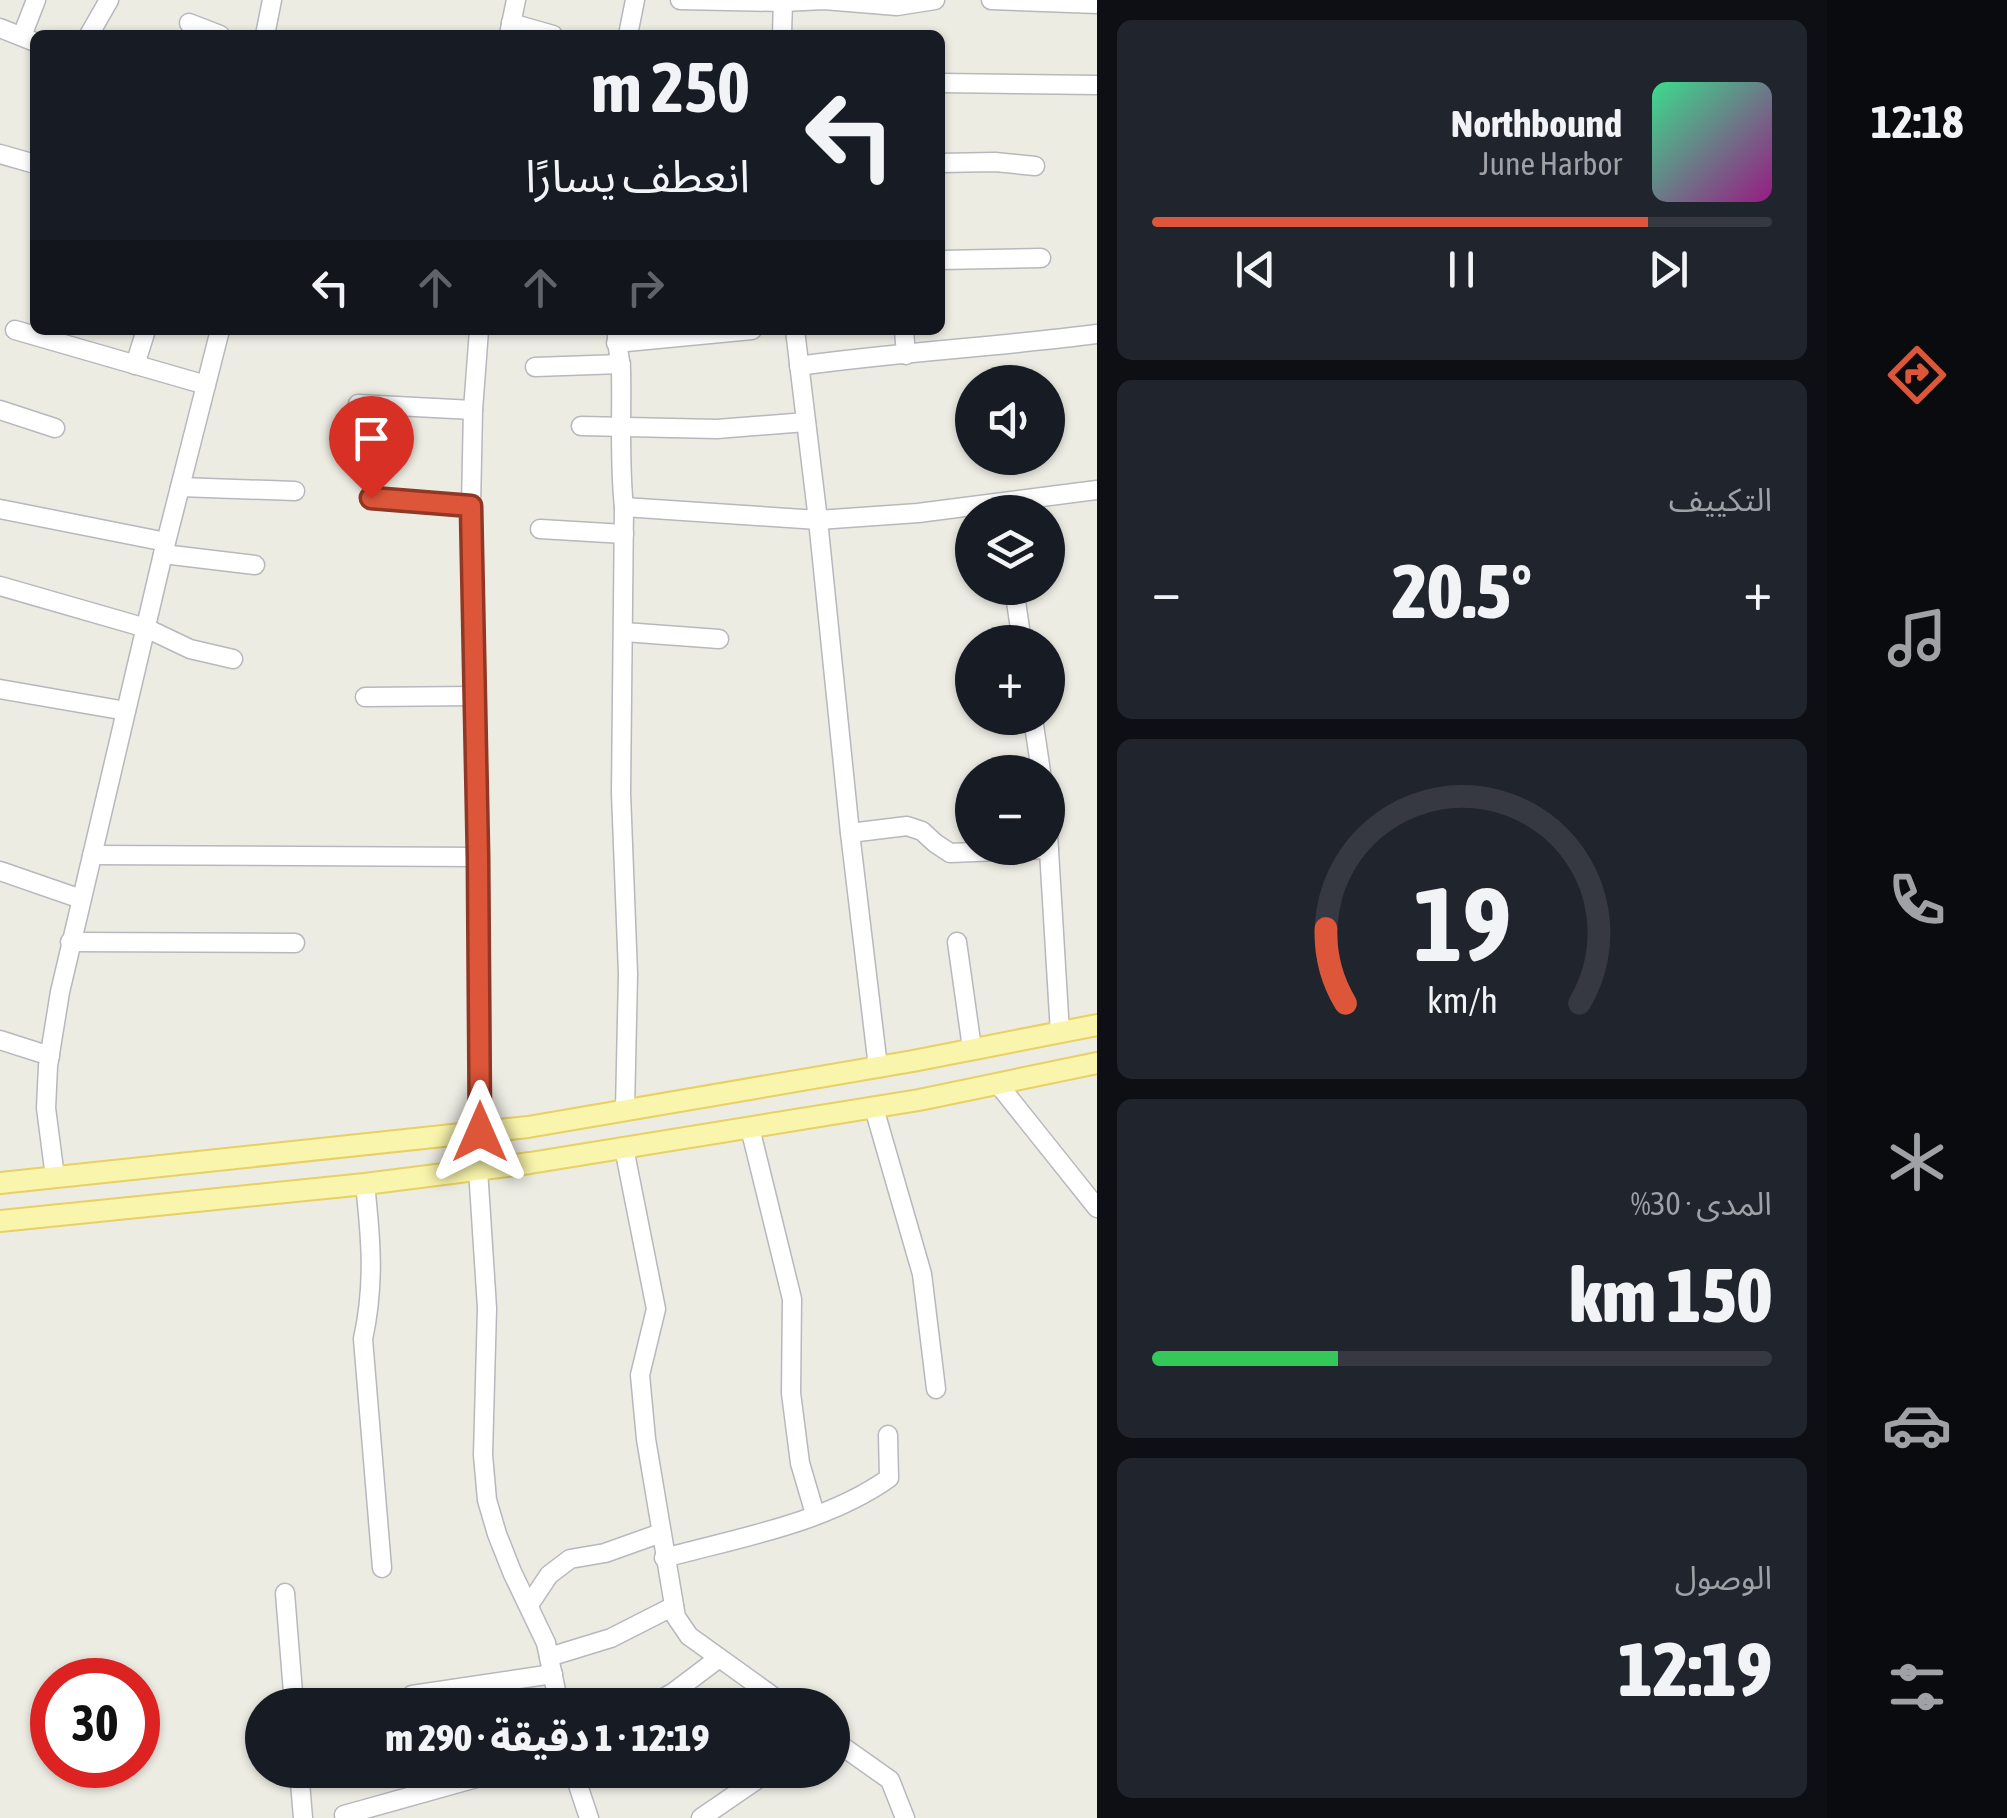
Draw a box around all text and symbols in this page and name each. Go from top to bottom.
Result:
text: 250 m [591,47,750,127]
icon: left [785,70,915,200]
text: 12:18 [1871,96,1963,148]
text: Northbound [1451,102,1622,145]
text: June Harbor [1479,145,1622,182]
text: انعطف يسارًا [525,150,750,202]
icon: previous [1228,242,1283,297]
icon: pause [1434,242,1489,297]
icon: next [1641,242,1696,297]
icon: left [303,260,358,315]
icon: ahead [408,260,463,315]
icon: ahead [513,260,568,315]
icon: right [618,260,673,315]
icon: directions [1882,340,1952,410]
map controls [955,365,1065,865]
button: sound [955,365,1065,475]
pin [329,396,414,499]
icon: arrive [344,411,399,466]
text: التكييف [1669,481,1772,518]
button: layers [955,495,1065,605]
text: 20.5° [1392,548,1532,634]
text: − [1152,559,1181,622]
text: + [1743,559,1772,622]
icon: music [1882,603,1952,673]
button: + [955,625,1065,735]
button: − [955,755,1065,865]
text: 19 [1413,864,1511,983]
icon: phone [1882,865,1952,935]
text: km/h [1427,980,1497,1021]
position arrow [428,1080,532,1184]
icon: climate [1882,1127,1952,1197]
text: المدى · 30% [1631,1185,1772,1222]
text: 150 km [1569,1252,1772,1338]
icon: car [1882,1390,1952,1460]
text: الوصول [1675,1559,1772,1596]
text: 12:19 [1618,1626,1772,1712]
icon: filters [1882,1652,1952,1722]
speed limit sign: 30 [30,1658,160,1788]
text: 12:19 · 1 دقيقة · 290 m [386,1716,709,1759]

